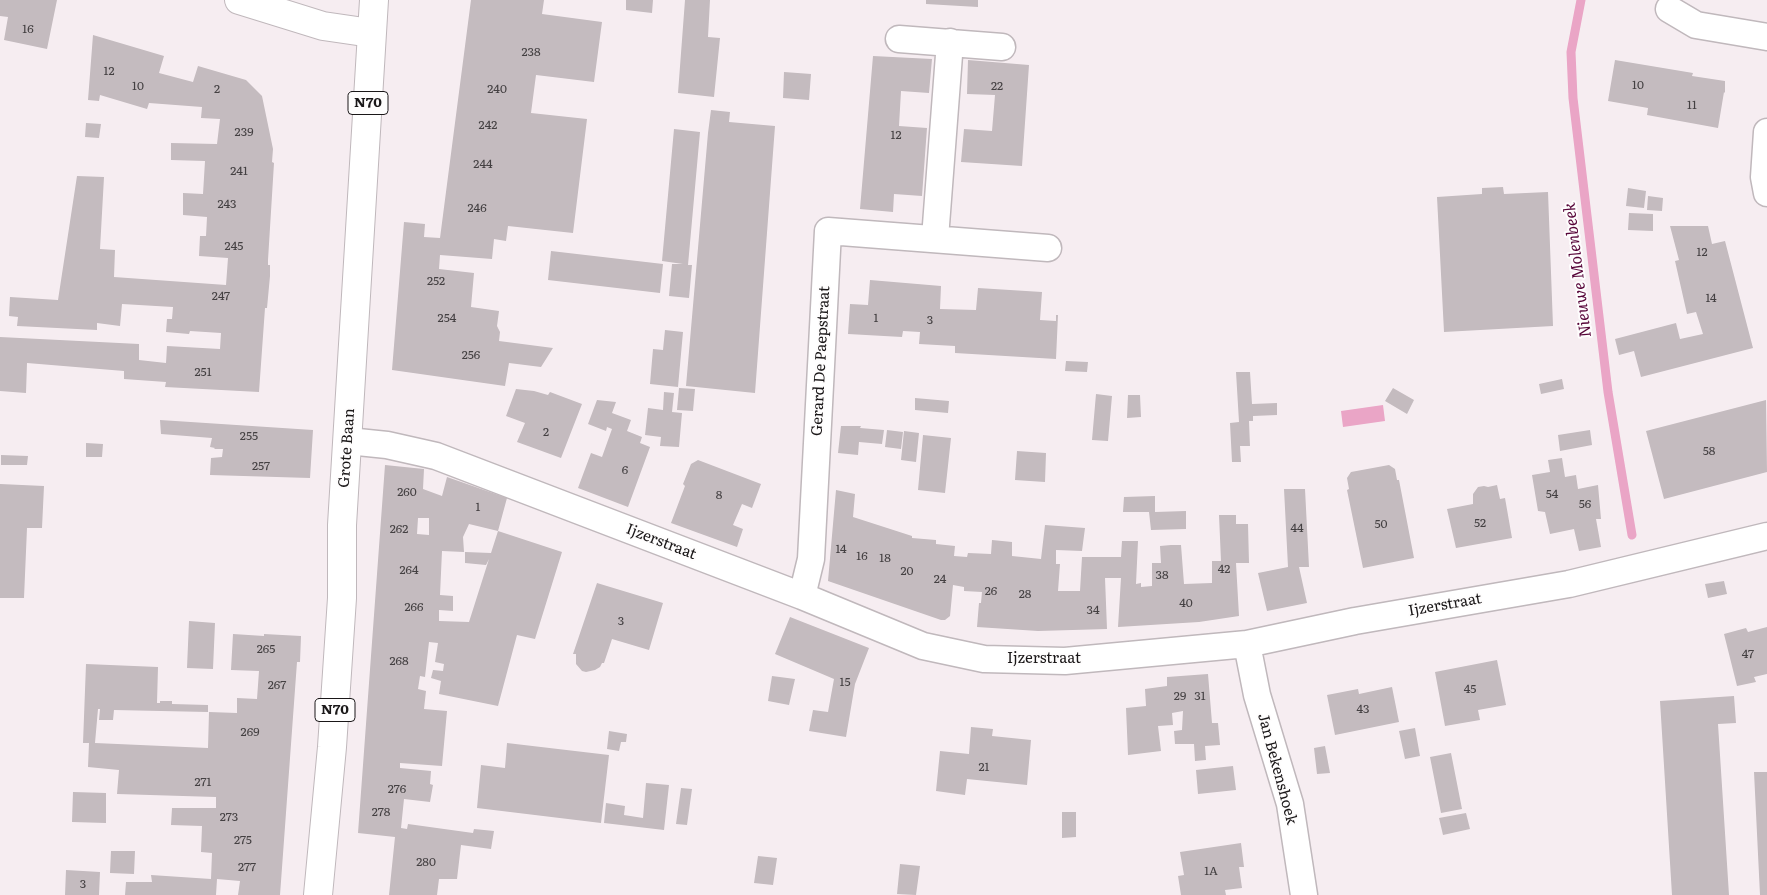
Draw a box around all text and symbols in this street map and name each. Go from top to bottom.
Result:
house number: 16 [22,22,34,36]
house number: 238 [521,45,541,59]
house number: 12 [104,64,114,78]
house number: 10 [1632,78,1644,92]
house number: 10 [132,79,144,93]
house number: 22 [991,79,1003,93]
house number: 2 [214,82,220,96]
house number: 240 [487,82,507,96]
road number: N70 [348,92,388,115]
house number: 11 [1687,98,1697,112]
house number: 242 [479,118,497,132]
house number: 239 [235,125,253,139]
house number: 12 [891,128,901,142]
house number: 244 [473,157,493,171]
house number: 241 [230,164,248,178]
house number: 243 [217,197,237,211]
house number: 246 [467,201,487,215]
water label: Nieuwe Molenbeek [1560,201,1596,339]
house number: 245 [225,239,243,253]
house number: 12 [1697,245,1707,259]
house number: 252 [427,274,445,288]
street label: Gerard De Paepstraat [808,286,834,436]
house number: 247 [212,289,230,303]
house number: 14 [1705,291,1717,305]
house number: 254 [438,311,456,325]
house number: 1 [874,311,878,325]
house number: 3 [927,313,933,327]
house number: 256 [462,348,480,362]
house number: 251 [194,365,212,379]
street label: Grote Baan [335,408,359,488]
house number: 2 [543,425,549,439]
house number: 255 [240,429,258,443]
house number: 58 [1703,444,1715,458]
house number: 257 [252,459,270,473]
house number: 6 [622,463,628,477]
house number: 260 [397,485,417,499]
house number: 54 [1546,487,1558,501]
house number: 8 [716,488,722,502]
house number: 56 [1579,497,1591,511]
house number: 1 [476,500,480,514]
house number: 52 [1474,516,1486,530]
house number: 50 [1374,517,1388,531]
street label: Ijzerstraat [623,520,699,564]
house number: 44 [1290,521,1304,535]
house number: 262 [390,522,408,536]
house number: 14 [835,542,847,556]
house number: 16 [856,549,868,563]
house number: 18 [879,551,891,565]
house number: 42 [1218,562,1230,576]
house number: 264 [399,563,419,577]
house number: 20 [900,564,914,578]
house number: 38 [1155,568,1169,582]
house number: 24 [934,572,946,586]
house number: 26 [985,584,997,598]
house number: 28 [1019,587,1031,601]
street label: Ijzerstraat [1407,590,1483,620]
house number: 40 [1179,596,1193,610]
house number: 266 [405,600,423,614]
house number: 34 [1086,603,1100,617]
house number: 3 [618,614,624,628]
house number: 265 [257,642,275,656]
house number: 47 [1742,647,1754,661]
street label: Ijzerstraat [1007,650,1081,668]
house number: 268 [389,654,409,668]
house number: 15 [840,675,850,689]
house number: 267 [268,678,286,692]
house number: 45 [1464,682,1476,696]
house number: 29 [1174,689,1186,703]
house number: 31 [1194,689,1206,703]
road number: N70 [315,698,355,722]
house number: 43 [1356,702,1370,716]
street label: Jan Bekenshoek [1253,711,1301,827]
house number: 269 [241,725,259,739]
house number: 21 [979,760,989,774]
house number: 271 [195,775,211,789]
house number: 276 [388,782,406,796]
house number: 278 [372,805,390,819]
house number: 273 [220,810,238,824]
house number: 275 [234,833,252,847]
house number: 280 [416,855,436,869]
house number: 277 [238,860,256,874]
house number: 1A [1204,864,1218,878]
house number: 3 [80,877,86,891]

